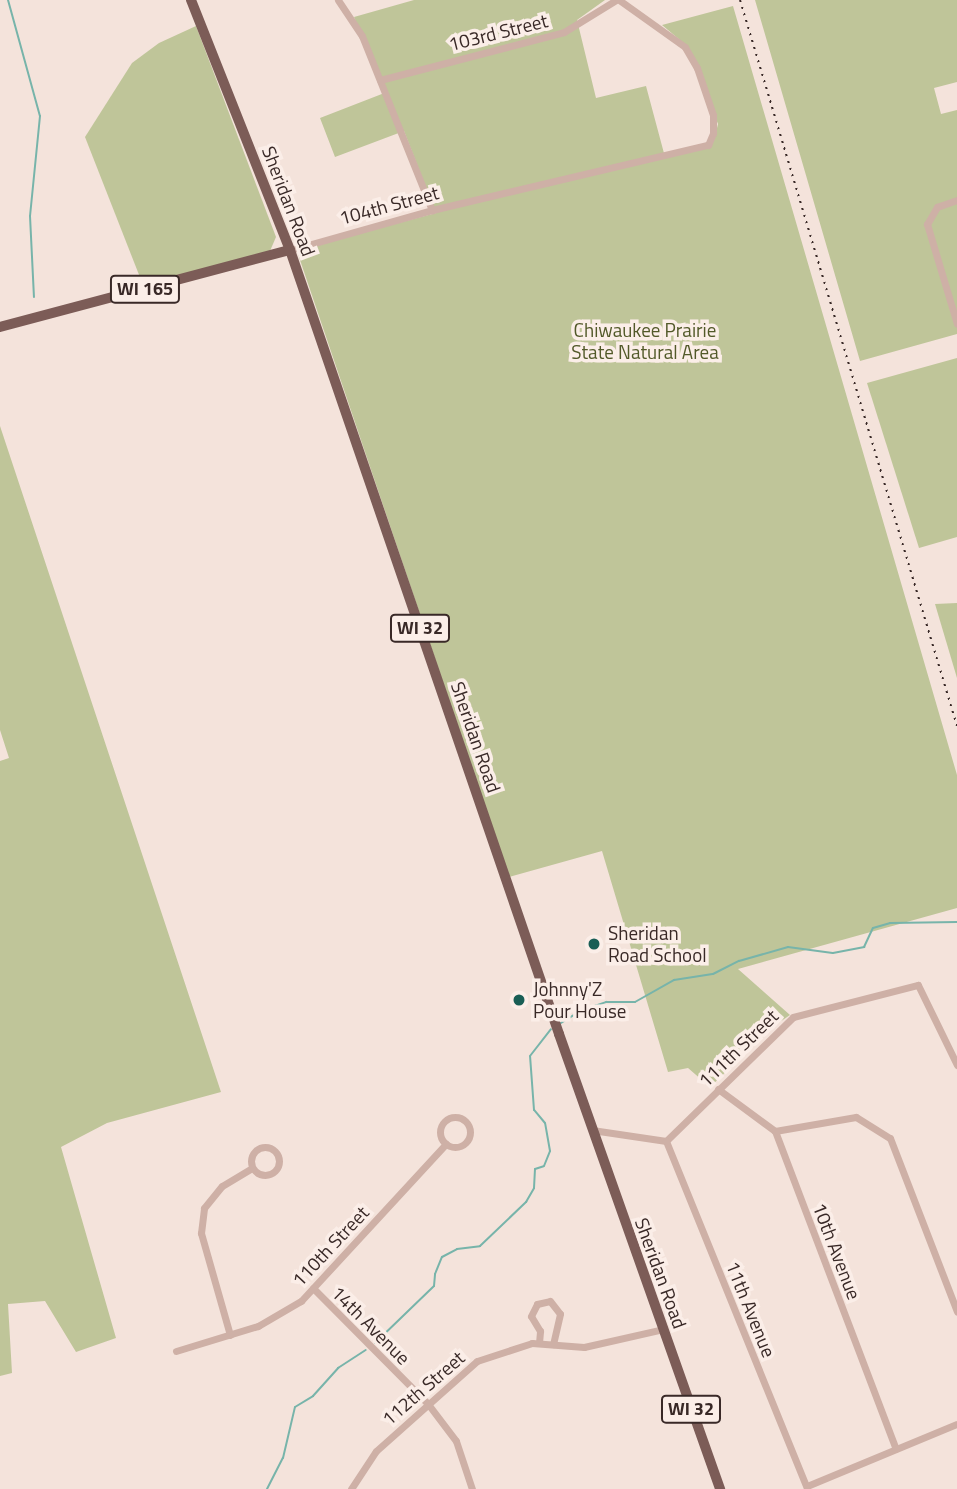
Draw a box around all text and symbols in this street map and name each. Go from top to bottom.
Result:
street label: 103rd Street [446,9,550,55]
street label: Sheridan Road [258,143,320,259]
street label: 104th Street [337,181,441,229]
road number: WI 165 [108,274,182,304]
park label: Chiwaukee Prairie State Natural Area [571,319,719,363]
road number: WI 32 [388,614,452,642]
street label: Sheridan Road [446,678,506,796]
place label: Sheridan Road School [608,922,707,966]
marker: Sheridan Road School [586,936,602,952]
place label: Johnny'Z Pour House [533,978,626,1022]
marker: Johnny'Z Pour House [511,992,527,1008]
street label: 111th Street [693,1004,783,1092]
street label: 10th Avenue [808,1199,866,1303]
street label: 110th Street [287,1201,373,1291]
street label: Sheridan Road [630,1215,692,1331]
street label: 11th Avenue [721,1258,781,1360]
street label: 14th Avenue [327,1281,415,1369]
street label: 112th Street [377,1346,469,1430]
road number: WI 32 [660,1394,722,1424]

